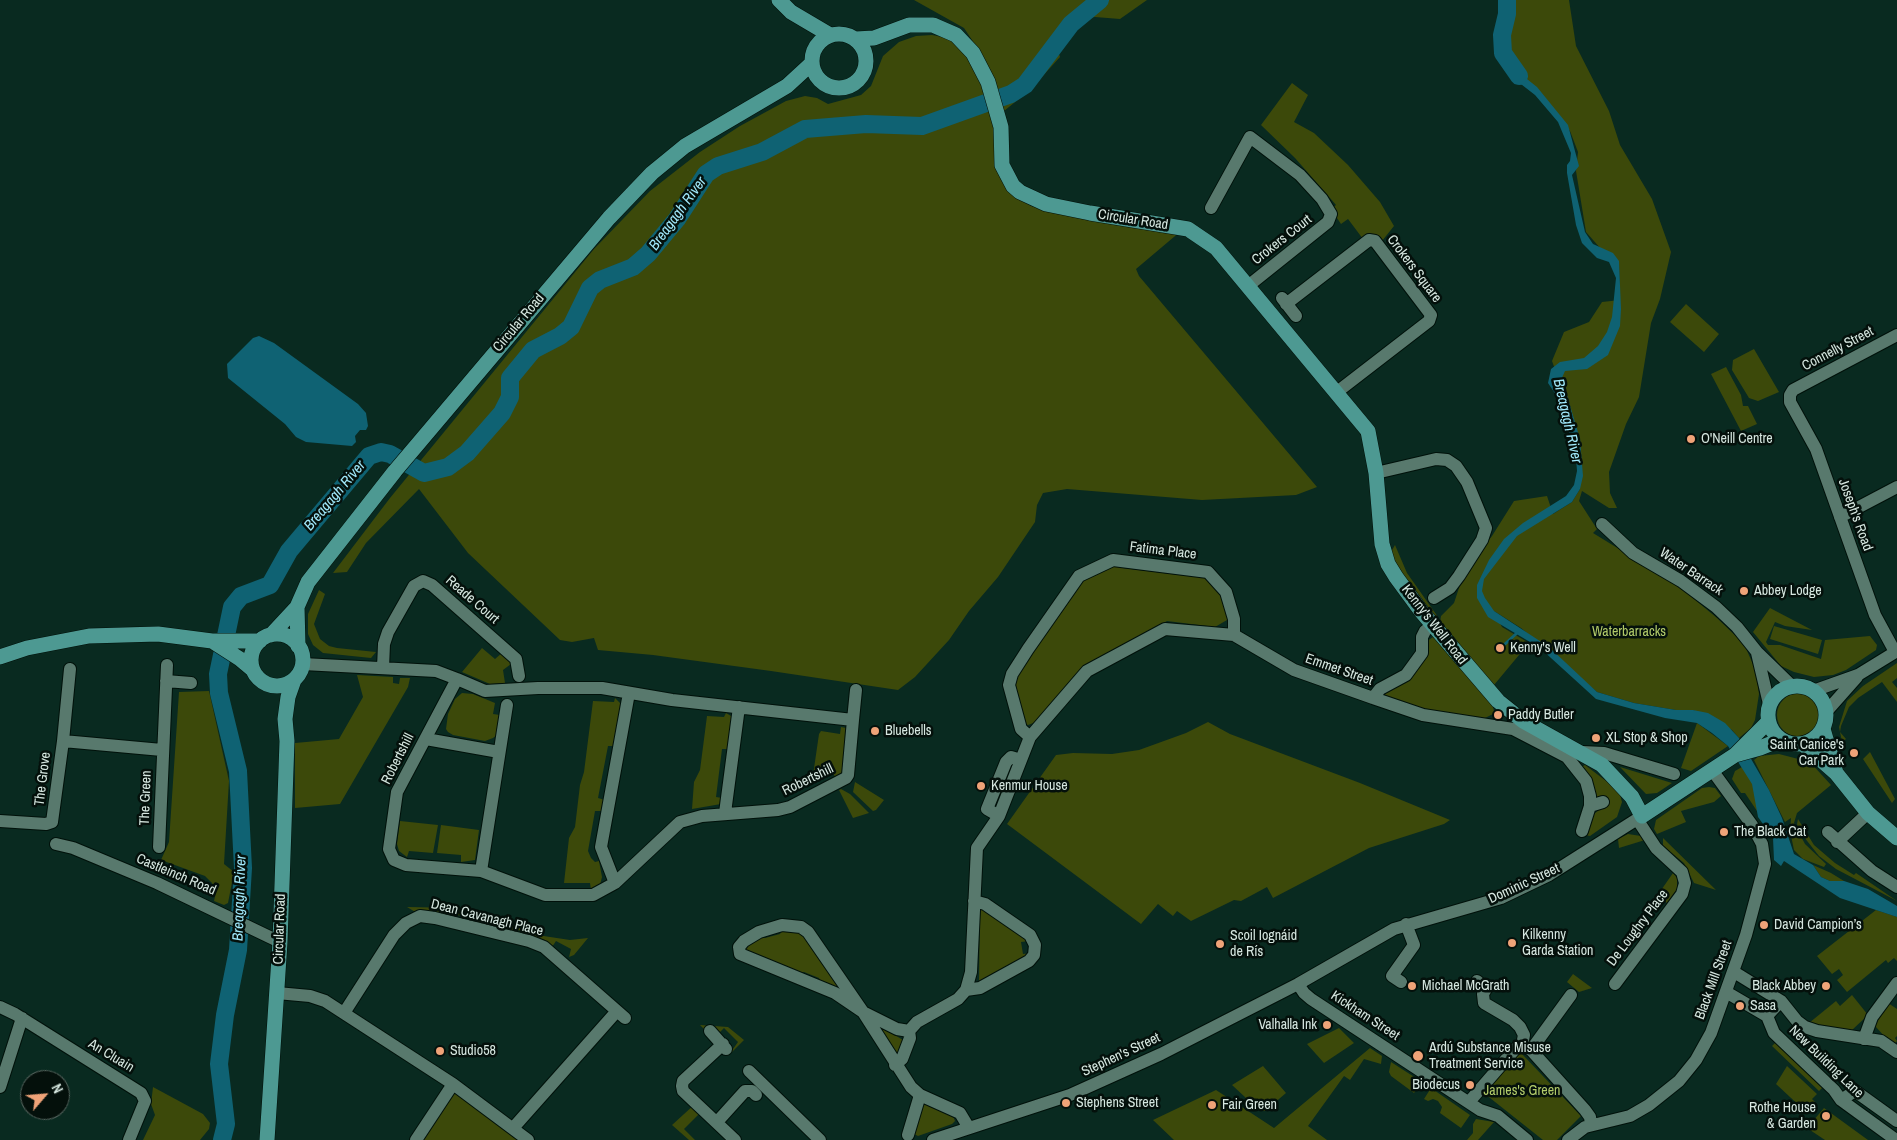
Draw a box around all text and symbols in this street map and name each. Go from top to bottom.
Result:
water label: Breagagh River [645,174,711,254]
street label: Circular Road [1097,206,1169,234]
street label: Crokers Court [1249,211,1315,269]
street label: Crokers Square [1383,232,1445,306]
street label: Circular Road [490,290,548,356]
street label: Connelly Street [1799,323,1877,375]
water label: Breagagh River [1549,377,1585,465]
place label: O'Neill Centre [1701,431,1773,447]
marker: O'Neill Centre [1685,433,1697,445]
water label: Breagagh River [300,457,370,535]
street label: Joseph's Road [1834,477,1876,553]
street label: Fatima Place [1129,539,1197,563]
street label: Water Barrack [1656,545,1726,599]
street label: Reade Court [442,572,502,628]
street label: Kenny's Well Road [1398,582,1470,668]
place label: Abbey Lodge [1754,583,1822,599]
marker: Abbey Lodge [1738,585,1750,597]
park label: Waterbarracks [1592,624,1666,640]
place label: Kenny's Well [1510,640,1576,656]
marker: Kenny's Well [1494,642,1506,654]
street label: Emmet Street [1303,651,1375,689]
place label: Paddy Butler [1508,707,1574,723]
marker: Paddy Butler [1492,709,1504,721]
place label: Bluebells [885,723,932,739]
marker: Bluebells [869,725,881,737]
place label: XL Stop & Shop [1606,730,1688,746]
street label: Robertshill [378,731,418,787]
marker: XL Stop & Shop [1590,732,1602,744]
place label: Saint Canice's Car Park [1770,737,1844,770]
marker: Saint Canice's Car Park [1848,747,1860,759]
street label: The Grove [31,751,55,807]
street label: Robertshill [780,760,836,800]
street label: The Green [137,770,155,826]
place label: Kenmur House [991,778,1068,794]
marker: Kenmur House [975,780,987,792]
place label: The Black Cat [1734,824,1806,840]
marker: The Black Cat [1718,826,1730,838]
street label: Castleinch Road [134,851,218,899]
water label: Breagagh River [230,855,250,941]
street label: Dominic Street [1486,860,1562,908]
street label: De Loughry Place [1604,887,1672,969]
street label: Circular Road [270,893,290,965]
street label: Dean Cavanagh Place [429,896,545,940]
place label: David Campion’s [1774,917,1862,933]
marker: David Campion’s [1758,919,1770,931]
place label: Kilkenny Garda Station [1522,927,1593,960]
place label: Scoil Iognáid de Rís [1230,928,1297,960]
marker: Kilkenny Garda Station [1506,937,1518,949]
marker: Scoil Iognáid de Rís [1214,938,1226,950]
street label: Black Mill Street [1692,938,1736,1022]
place label: Michael McGrath [1422,978,1509,994]
place label: Black Abbey [1752,978,1816,994]
marker: Michael McGrath [1406,980,1418,992]
marker: Black Abbey [1820,980,1832,992]
street label: Kickham Street [1328,988,1402,1044]
place label: Sasa [1750,998,1776,1014]
marker: Sasa [1734,1000,1746,1012]
place label: Valhalla Ink [1258,1017,1317,1033]
marker: Valhalla Ink [1321,1019,1333,1031]
street label: New Building Lane [1785,1022,1867,1102]
street label: Stephen's Street [1079,1030,1163,1080]
street label: An Cluain [85,1036,137,1076]
place label: Ardú Substance Misuse Treatment Service [1429,1040,1551,1072]
place label: Studio58 [450,1043,496,1059]
marker: Studio58 [434,1045,446,1057]
marker: Ardú Substance Misuse Treatment Service [1411,1049,1425,1063]
north arrow [20,1070,70,1120]
place label: Biodecus [1412,1077,1460,1093]
marker: Biodecus [1464,1079,1476,1091]
text: N [48,1081,67,1096]
park label: James's Green [1484,1083,1560,1099]
place label: Stephens Street [1076,1095,1158,1111]
marker: Stephens Street [1060,1097,1072,1109]
place label: Fair Green [1222,1097,1277,1113]
marker: Fair Green [1206,1099,1218,1111]
place label: Rothe House & Garden [1749,1100,1816,1132]
marker: Rothe House & Garden [1820,1110,1832,1122]

